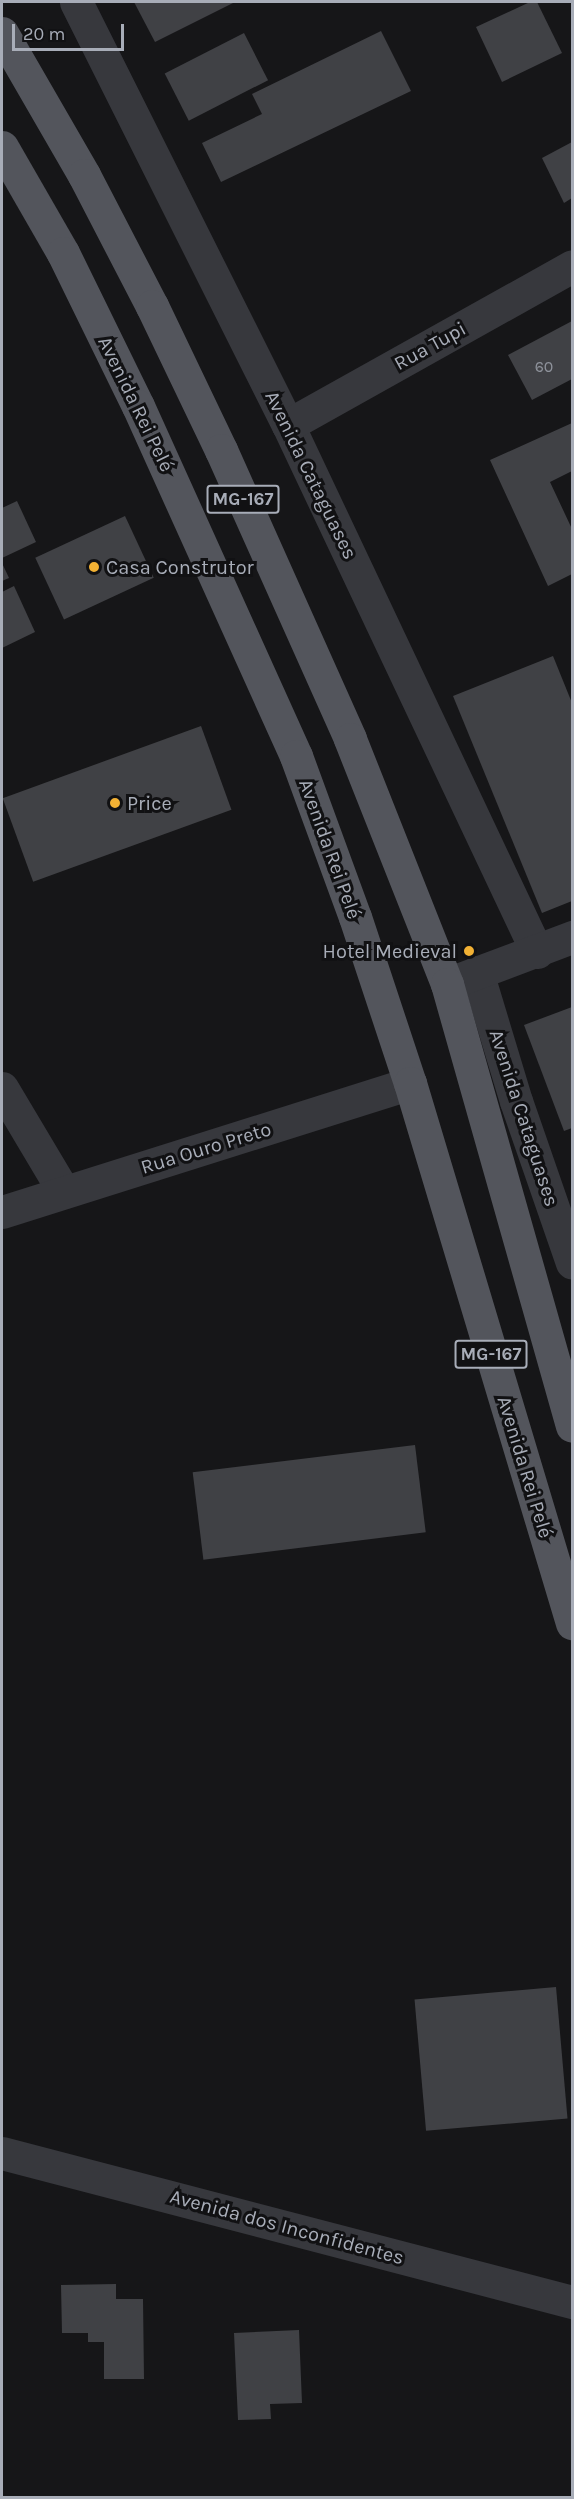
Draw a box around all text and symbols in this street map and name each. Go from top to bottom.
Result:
scale bar [15,12,128,50]
text: 20 m [23,23,65,45]
street label: Rua Tupi [390,316,470,376]
street label: Avenida Rei Pelé [93,332,179,476]
house number: 60 [535,357,553,377]
street label: Avenida Cataguases [260,387,362,563]
road number: MG-167 [206,484,280,514]
place label: Casa Construtor [106,555,254,579]
marker: Casa Construtor [87,560,101,574]
street label: Avenida Rei Pelé [294,776,366,922]
place label: Price [127,791,172,815]
marker: Price [108,796,122,810]
place label: Hotel Medieval [323,939,457,963]
marker: Hotel Medieval [462,944,476,958]
street label: Avenida Cataguases [484,1027,564,1209]
street label: Rua Ouro Preto [138,1117,274,1179]
road number: MG-167 [454,1339,528,1369]
street label: Avenida Rei Pelé [492,1393,558,1541]
street label: Avenida dos Inconfidentes [167,2184,407,2270]

